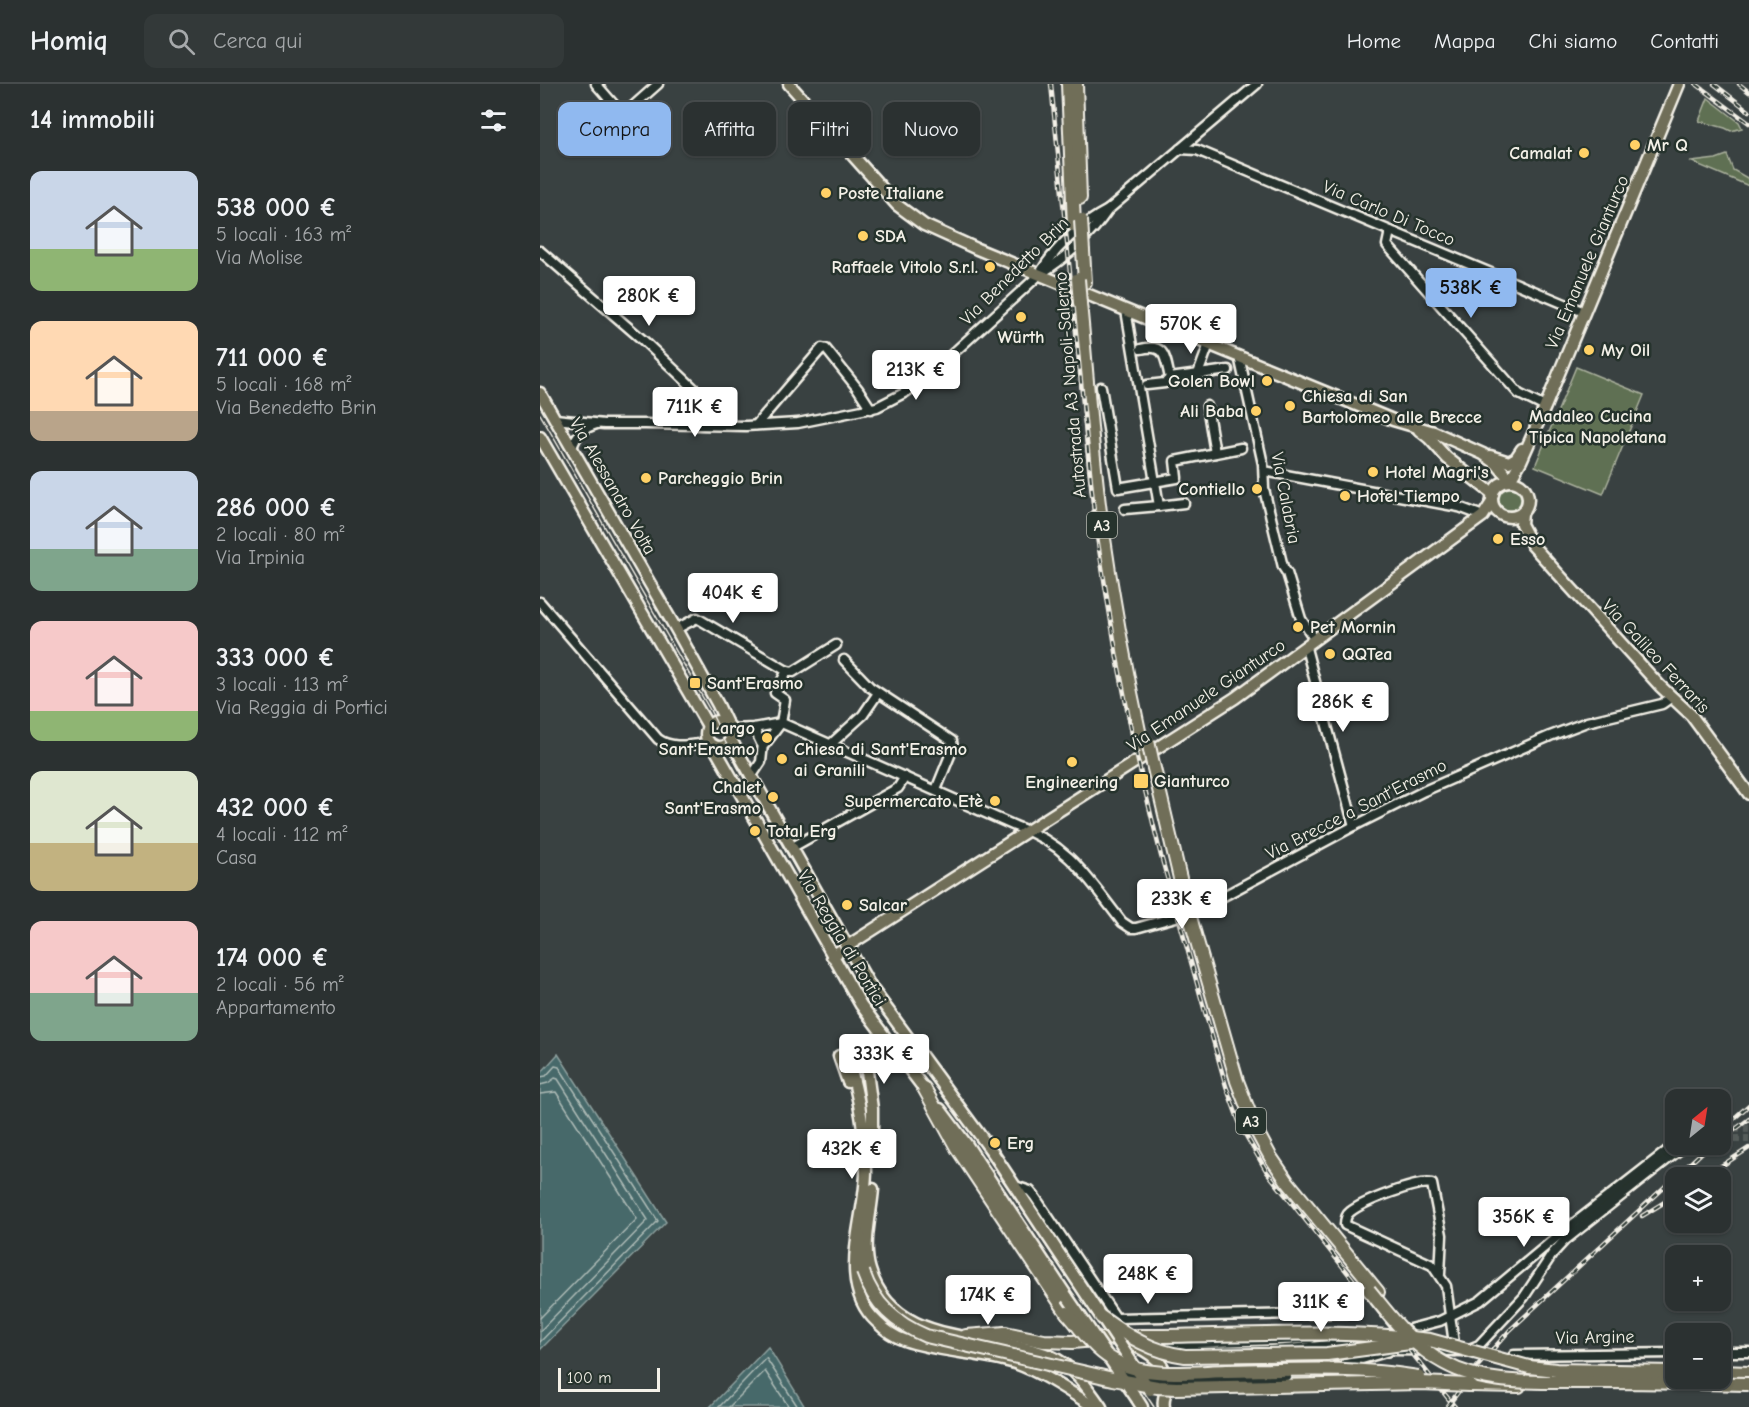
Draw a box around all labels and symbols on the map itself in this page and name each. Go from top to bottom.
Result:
place label: Mr Q [1647,135,1688,156]
marker: Mr Q [1628,138,1642,152]
place label: Camalat [1509,143,1573,164]
marker: Camalat [1577,146,1591,160]
street label: Via Emanuele Gianturco [1541,172,1634,352]
street label: Via Carlo Di Tocco [1320,176,1458,251]
place label: Poste Italiane [838,183,944,204]
marker: Poste Italiane [819,186,833,200]
street label: Via Benedetto Brin [956,213,1073,330]
place label: SDA [875,226,906,247]
marker: SDA [856,229,870,243]
place label: Raffaele Vitolo S.r.l. [832,257,978,278]
marker: Raffaele Vitolo S.r.l. [983,260,997,274]
pin: 538K € [1422,268,1520,319]
street label: Autostrada A3 Napoli-Salerno [1050,271,1091,499]
pin: 280K € [600,276,698,327]
pin: 570K € [1142,304,1240,355]
marker: Würth [1014,310,1028,324]
place label: Würth [997,327,1045,348]
place label: My Oil [1601,340,1650,361]
marker: My Oil [1582,343,1596,357]
pin: 213K € [867,350,965,401]
place label: Golen Bowl [1168,371,1255,392]
marker: Golen Bowl [1260,374,1274,388]
place label: Chiesa di San Bartolomeo alle Brecce [1302,386,1482,428]
pin: 711K € [646,387,744,438]
marker: Chiesa di San Bartolomeo alle Brecce [1283,399,1297,413]
place label: Ali Baba [1180,401,1244,422]
marker: Ali Baba [1249,404,1263,418]
place label: Madaleo Cucina Tipica Napoletana [1529,406,1667,448]
street label: Via Alessandro Volta [565,414,660,558]
marker: Madaleo Cucina Tipica Napoletana [1510,419,1524,433]
street label: Via Calabria [1266,451,1305,546]
place label: Hotel Magri's [1385,462,1489,483]
marker: Hotel Magri's [1366,465,1380,479]
place label: Parcheggio Brin [658,468,783,489]
marker: Parcheggio Brin [639,471,653,485]
place label: Contiello [1178,479,1245,500]
marker: Contiello [1250,482,1264,496]
place label: Hotel Tiempo [1357,486,1460,507]
marker: Hotel Tiempo [1338,489,1352,503]
road number: A3 [1087,512,1117,538]
place label: Esso [1510,529,1545,550]
marker: Esso [1491,532,1505,546]
pin: 404K € [684,573,782,624]
street label: Via Galileo Ferraris [1597,595,1714,718]
place label: Pet Mornin [1310,617,1396,638]
marker: Pet Mornin [1291,620,1305,634]
street label: Via Emanuele Gianturco [1123,635,1289,756]
place label: QQTea [1342,644,1392,665]
marker: QQTea [1323,647,1337,661]
place label: Sant'Erasmo [707,673,803,694]
marker: Sant'Erasmo [688,676,702,690]
pin: 286K € [1294,682,1392,733]
place label: Largo Sant'Erasmo [659,718,755,760]
marker: Largo Sant'Erasmo [760,731,774,745]
place label: Chiesa di Sant'Erasmo ai Granili [794,739,967,781]
marker: Chiesa di Sant'Erasmo ai Granili [775,752,789,766]
marker: Engineering [1065,755,1079,769]
street label: Via Brecce a Sant'Erasmo [1262,755,1450,864]
place label: Gianturco [1154,771,1230,792]
place label: Engineering [1025,772,1119,793]
marker: Gianturco [1132,772,1150,790]
place label: Chalet Sant'Erasmo [665,777,762,819]
marker: Chalet Sant'Erasmo [766,790,780,804]
place label: Supermercato Etè [845,791,983,812]
marker: Supermercato Etè [988,794,1002,808]
place label: Total Erg [767,821,837,842]
marker: Total Erg [748,824,762,838]
street label: Via Reggia di Portici [793,867,890,1010]
pin: 233K € [1133,879,1231,930]
place label: Salcar [859,895,908,916]
marker: Salcar [840,898,854,912]
pin: 333K € [835,1034,933,1085]
north arrow [1665,1089,1731,1155]
road number: A3 [1236,1108,1266,1134]
pin: 432K € [803,1129,901,1180]
place label: Erg [1007,1133,1034,1154]
marker: Erg [988,1136,1002,1150]
pin: 356K € [1475,1197,1573,1248]
pin: 248K € [1099,1254,1197,1305]
pin: 174K € [939,1275,1037,1326]
pin: 311K € [1272,1282,1370,1333]
street label: Via Argine [1555,1326,1635,1349]
scale bar [558,1365,660,1392]

